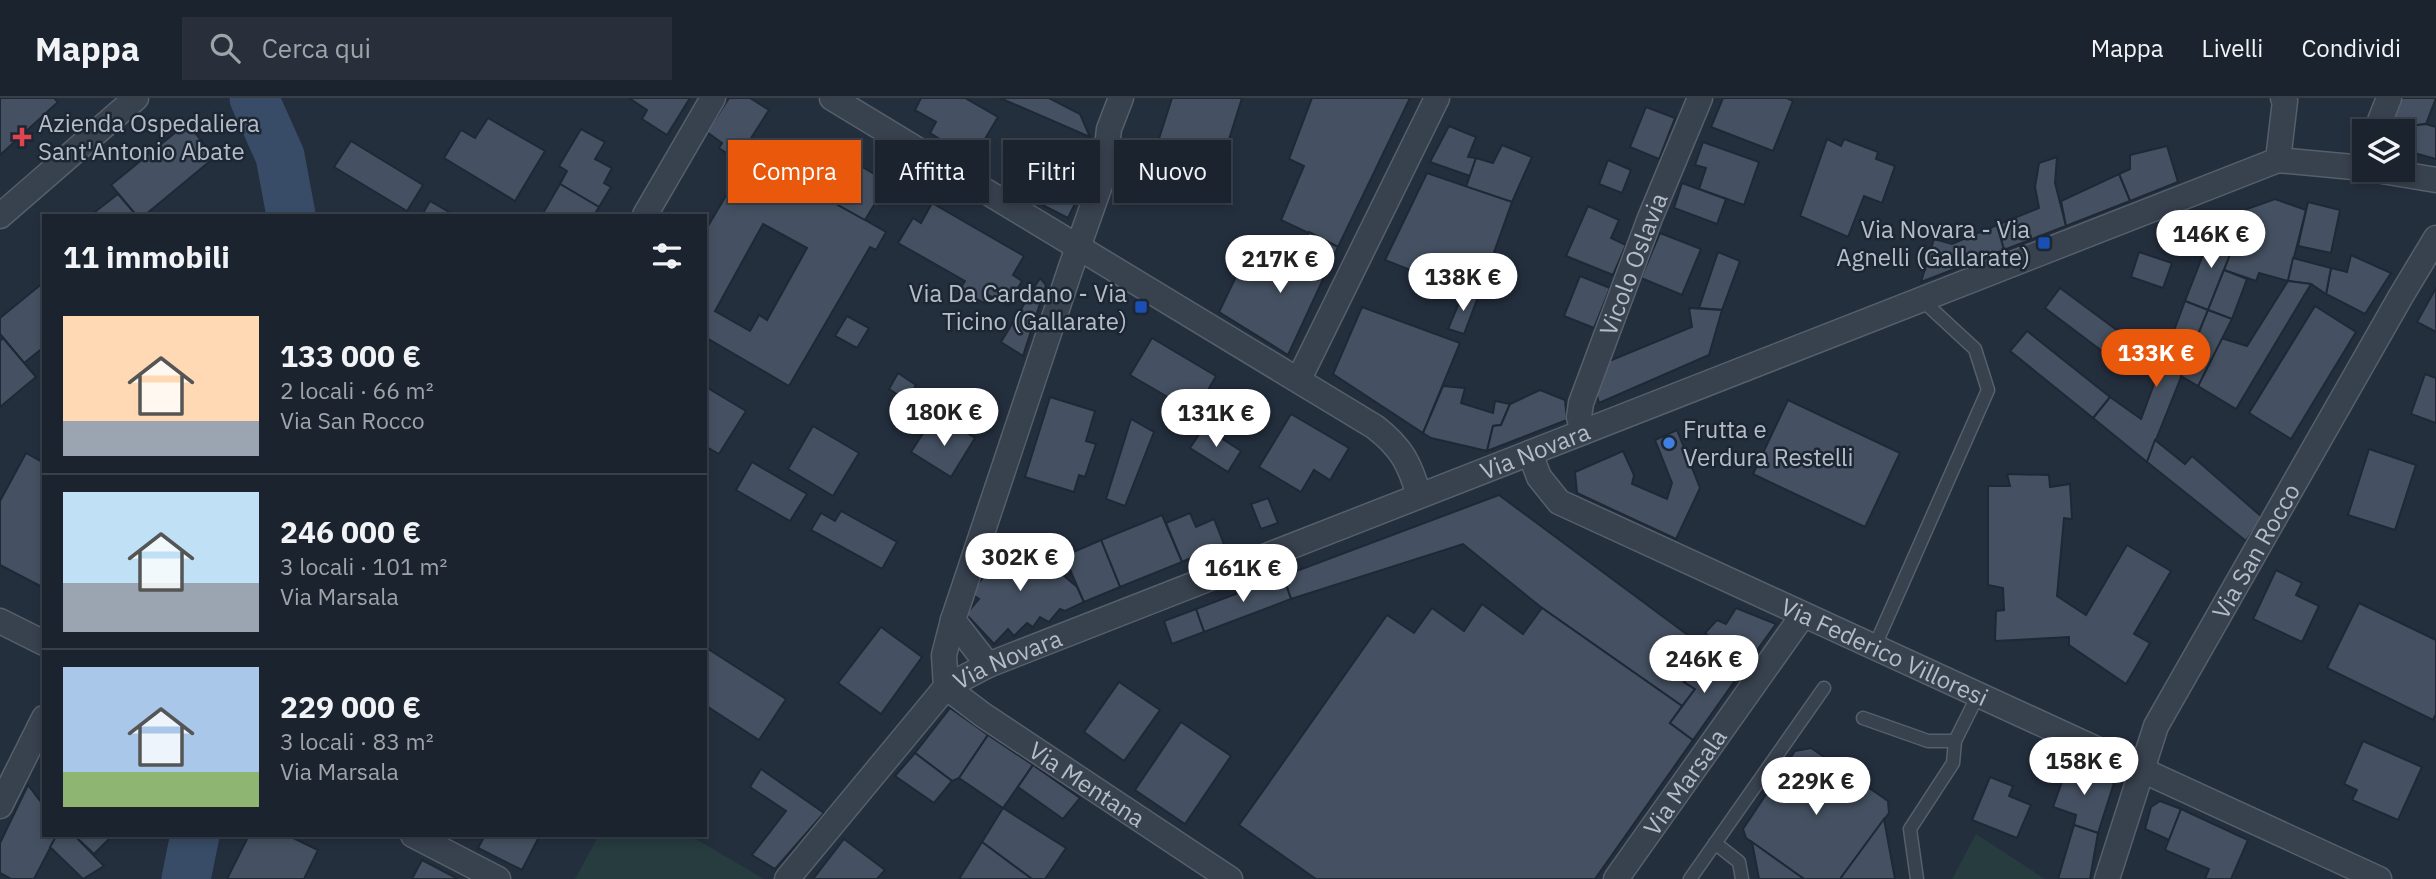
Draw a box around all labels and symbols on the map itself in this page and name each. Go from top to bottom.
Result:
place label: Azienda Ospedaliera Sant'Antonio Abate [38,107,260,167]
marker: Azienda Ospedaliera Sant'Antonio Abate [12,127,32,147]
street label: Vicolo Oslavia [1592,188,1675,340]
pin: 146K € [2154,211,2268,270]
place label: Via Novara - Via Agnelli (Gallarate) [1836,213,2030,273]
marker: Via Novara - Via Agnelli (Gallarate) [2036,235,2052,251]
pin: 217K € [1223,236,1337,295]
pin: 138K € [1406,254,1520,313]
place label: Via Da Cardano - Via Ticino (Gallarate) [909,277,1127,337]
marker: Via Da Cardano - Via Ticino (Gallarate) [1133,299,1149,315]
pin: 133K € [2099,330,2213,389]
pin: 180K € [887,388,1001,448]
pin: 131K € [1159,390,1273,449]
place label: Frutta e Verdura Restelli [1683,413,1854,473]
street label: Via Novara [1475,415,1595,487]
marker: Frutta e Verdura Restelli [1661,435,1677,451]
street label: Via San Rocco [2204,478,2307,625]
pin: 302K € [963,533,1077,593]
pin: 161K € [1186,545,1300,604]
street label: Via Federico Villoresi [1776,590,1993,713]
street label: Via Novara [947,622,1067,697]
pin: 246K € [1647,636,1761,695]
street label: Via Marsala [1636,722,1734,842]
street label: Via Mentana [1023,734,1152,834]
pin: 158K € [2027,738,2141,797]
pin: 229K € [1759,758,1873,817]

